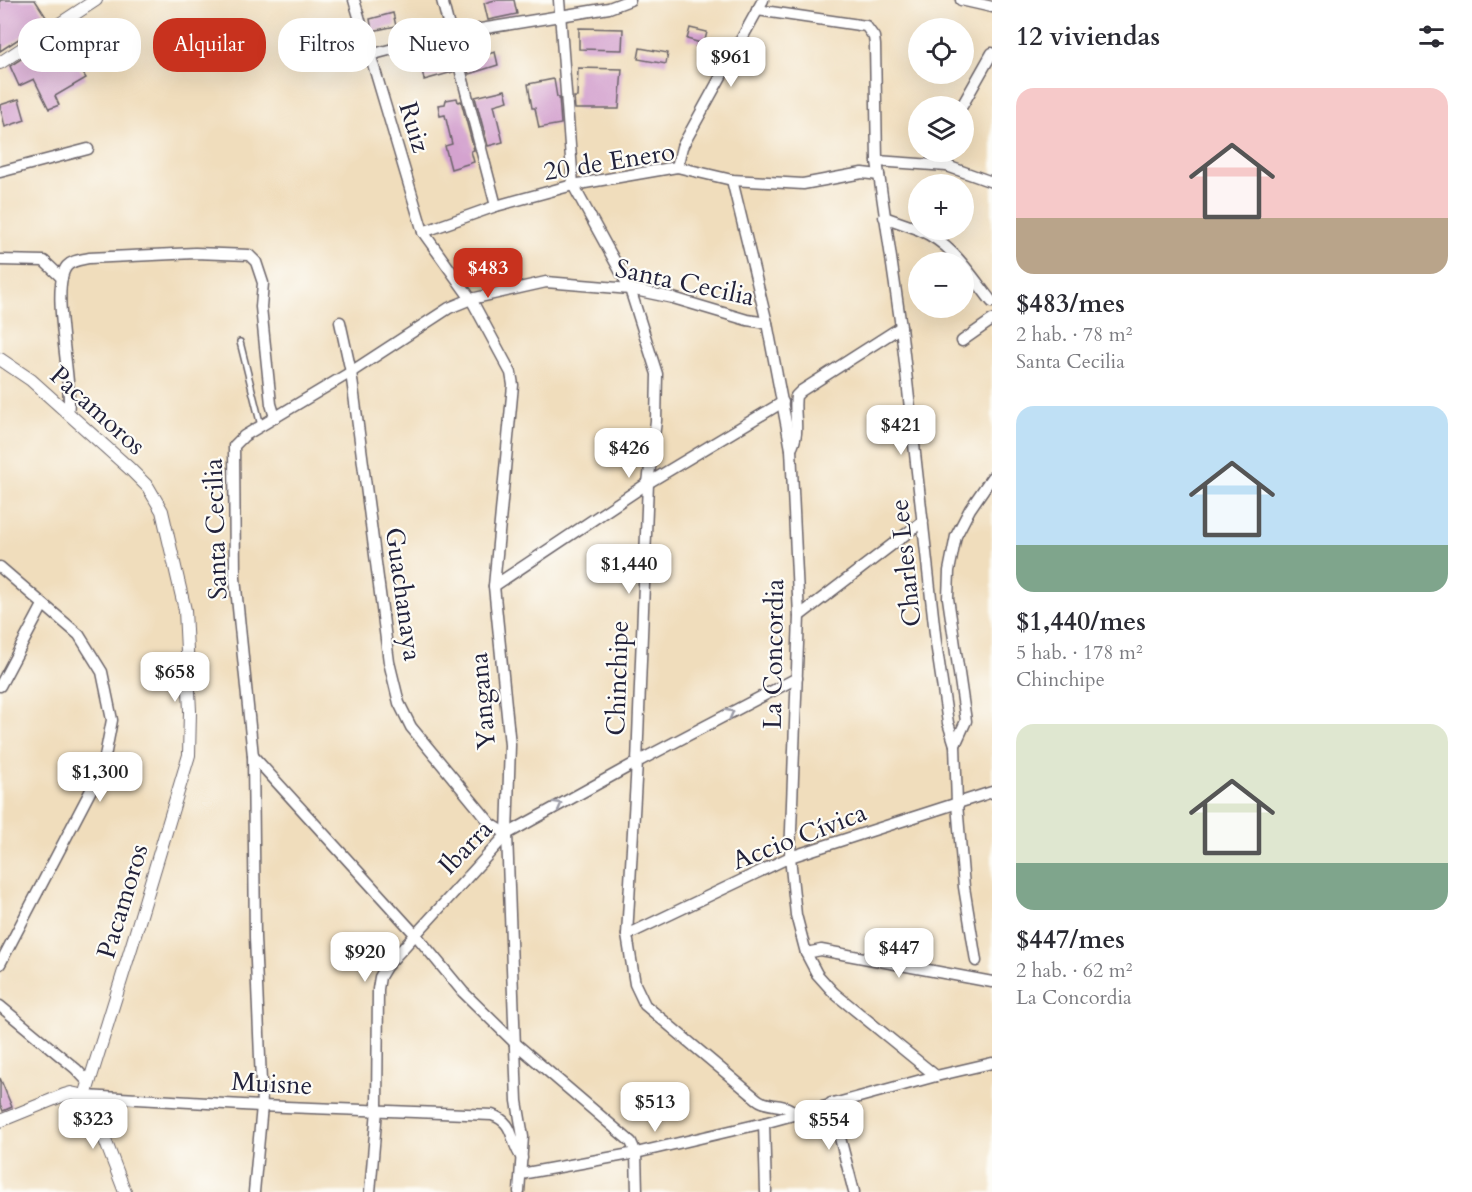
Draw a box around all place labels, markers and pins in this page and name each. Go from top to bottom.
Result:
pin: $961 [695,37,767,88]
pin: $483 [452,248,524,299]
pin: $421 [865,405,937,456]
pin: $426 [593,428,665,479]
pin: $1,440 [580,544,678,595]
pin: $658 [139,652,211,703]
pin: $1,300 [51,752,149,803]
pin: $447 [863,928,935,979]
pin: $920 [329,932,401,983]
pin: $513 [619,1082,691,1133]
pin: $323 [57,1099,129,1150]
pin: $554 [793,1100,865,1151]

